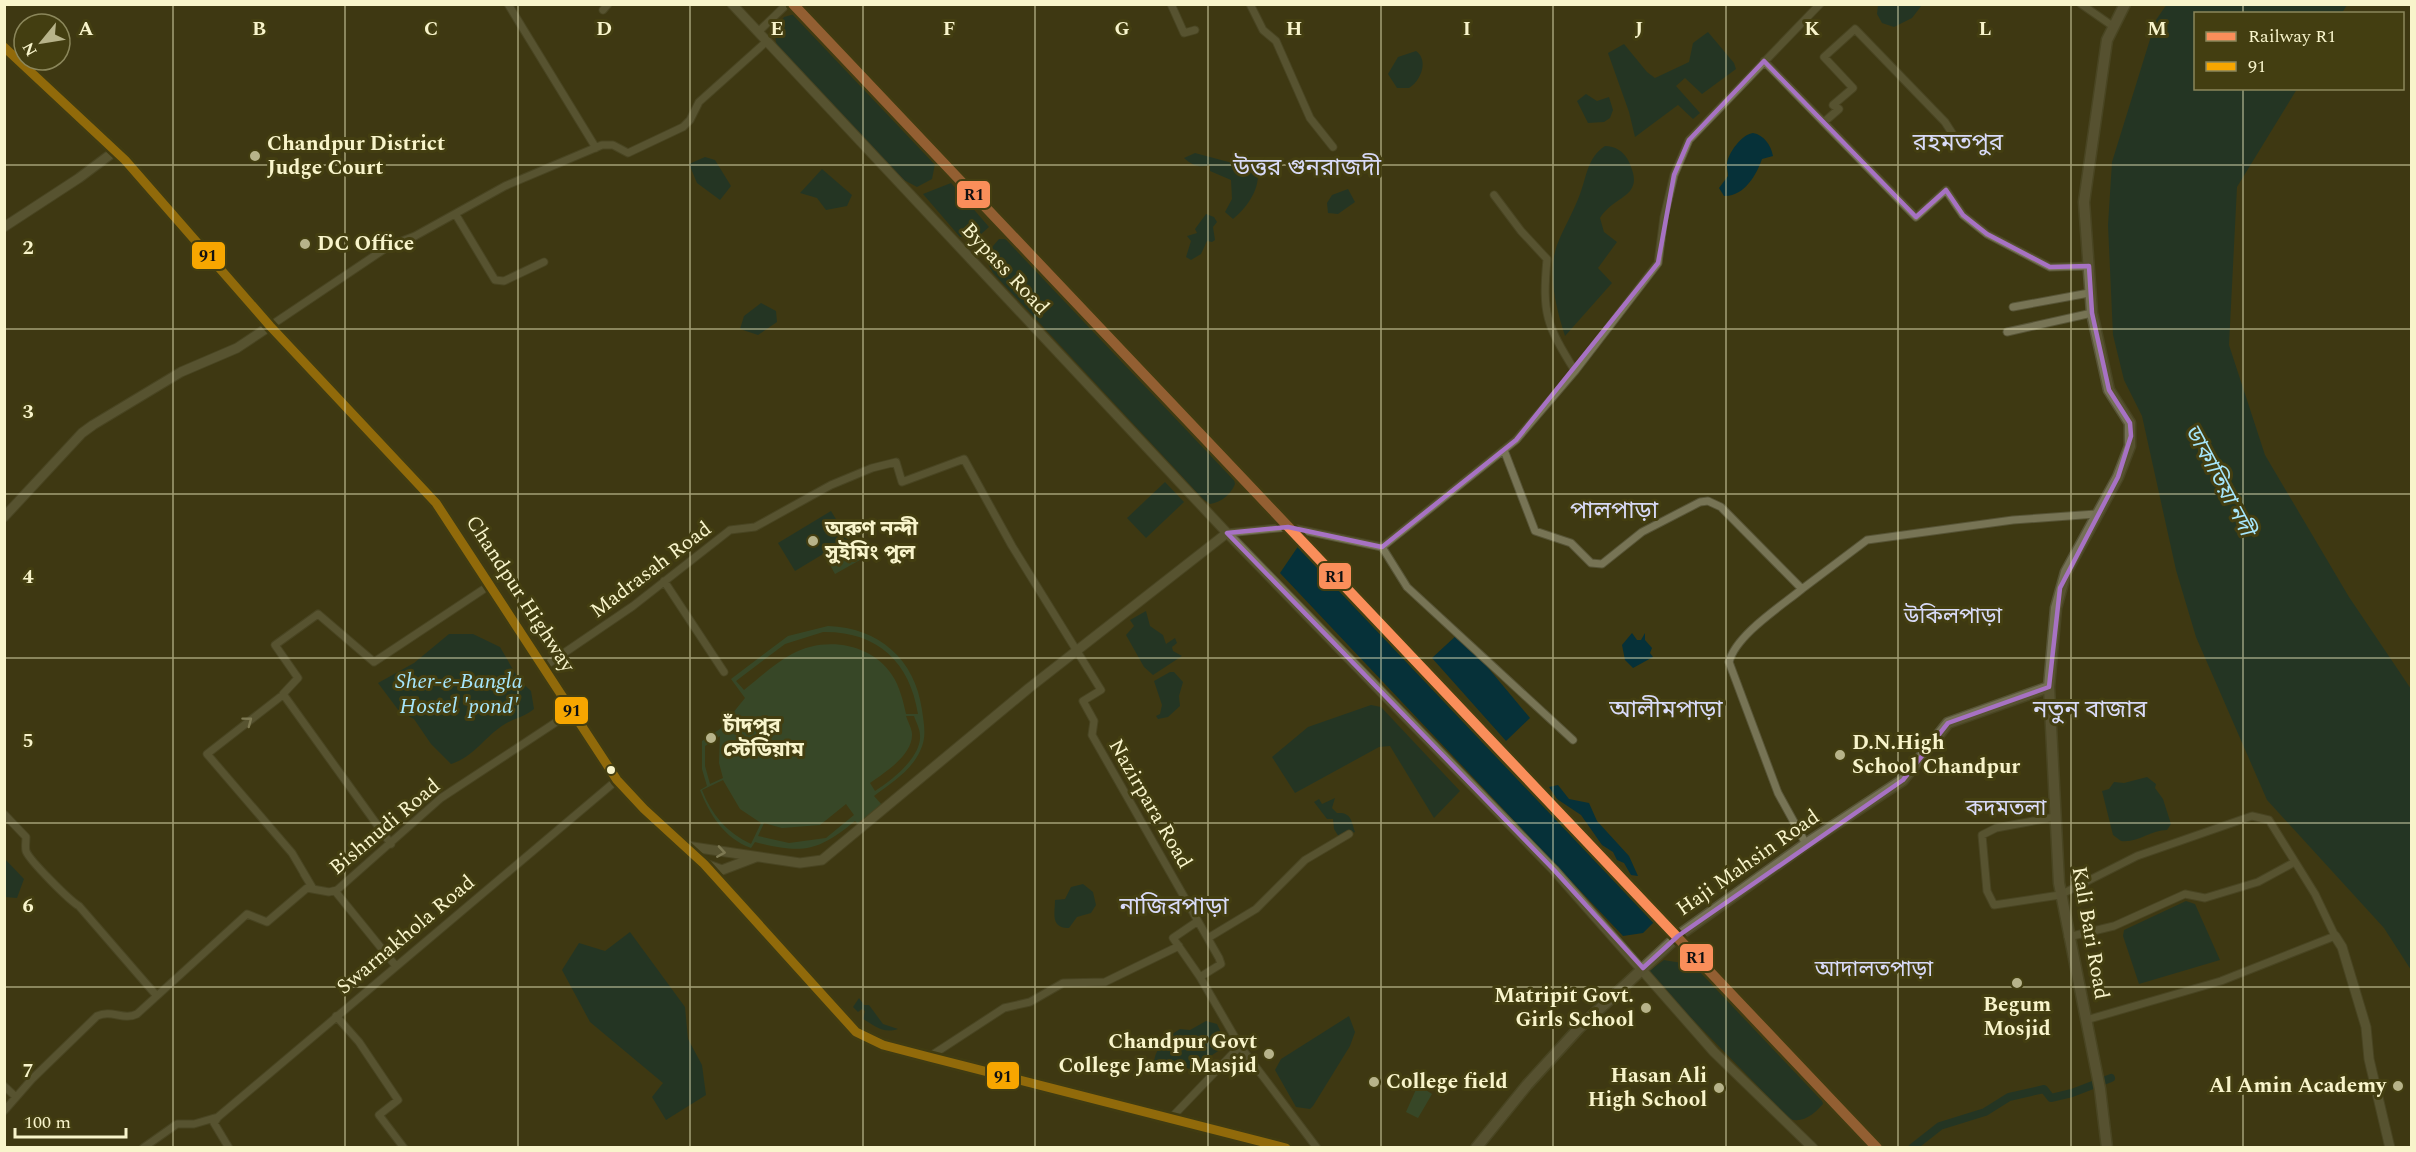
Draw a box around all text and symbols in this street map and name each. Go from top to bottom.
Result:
north arrow [12,12,72,72]
legend [2194,12,2404,90]
text: A [78,14,94,44]
text: B [252,14,266,44]
text: C [424,14,438,44]
text: D [596,14,612,44]
text: E [770,14,784,44]
text: F [943,14,955,44]
text: G [1114,14,1130,44]
text: H [1286,14,1302,44]
text: I [1463,14,1471,44]
text: J [1635,14,1643,44]
text: K [1804,14,1820,44]
text: L [1979,14,1991,44]
text: M [2147,14,2167,44]
text: Railway R1 [2248,23,2336,50]
text: N [16,37,44,61]
text: 91 [2248,53,2266,80]
district label: রহমতপুর [1912,125,2004,161]
place label: Chandpur District Judge Court [267,128,445,184]
marker: Chandpur District Judge Court [248,149,262,163]
district label: উত্তর গুনরাজদী [1232,150,1382,186]
line badge: R1 [956,180,991,209]
text: R1 [964,183,984,207]
street label: Bypass Road [954,215,1056,323]
place label: DC Office [317,228,414,260]
text: 2 [22,233,34,263]
marker: DC Office [298,237,312,251]
line badge: 91 [191,241,226,270]
text: 91 [199,244,217,268]
text: 3 [22,397,34,427]
water label: ডাকাতিয়া নদী [2176,418,2264,546]
district label: পালপাড়া [1570,493,1659,529]
street label: Chandpur Highway [457,509,583,680]
place label: অরুণ নন্দী সুইমিং পুল [824,513,919,569]
street label: Madrasah Road [583,514,719,626]
marker: অরুণ নন্দী সুইমিং পুল [806,534,820,548]
text: 4 [22,562,34,592]
line badge: R1 [1318,562,1352,590]
text: R1 [1325,565,1345,589]
district label: উকিলপাড়া [1903,600,2003,633]
water label: Sher-e-Bangla Hostel 'pond' [395,665,523,723]
district label: আলীমপাড়া [1608,692,1723,728]
district label: নতুন বাজার [2032,692,2148,728]
line badge: 91 [554,696,589,725]
text: 91 [563,699,581,723]
place label: চাঁদপুর স্টেডিয়াম [722,710,805,766]
one-way arrow [241,718,252,729]
text: 5 [22,726,34,756]
place label: D.N.High School Chandpur [1852,727,2020,783]
marker: চাঁদপুর স্টেডিয়াম [704,731,718,745]
street label: Nazirpara Road [1100,733,1200,875]
marker: D.N.High School Chandpur [1833,748,1847,762]
unlabelled marker [605,764,617,776]
street label: Bishnudi Road [322,771,448,883]
district label: কদমতলা [1965,792,2048,825]
street label: Haji Mahsin Road [1670,802,1826,924]
one-way arrow [716,845,726,857]
street label: Kali Bari Road [2063,864,2117,1002]
street label: Swarnakhola Road [330,867,482,1003]
district label: নাজিরপাড়া [1118,889,1229,925]
text: 6 [22,891,34,921]
line badge: R1 [1679,943,1714,972]
text: R1 [1686,946,1706,970]
district label: আদালতপাড়া [1814,953,1934,986]
marker: Begum Mosjid [2010,976,2024,990]
place label: Matripit Govt. Girls School [1494,980,1634,1036]
place label: Begum Mosjid [1983,989,2051,1045]
marker: Matripit Govt. Girls School [1639,1001,1653,1015]
place label: Chandpur Govt College Jame Masjid [1058,1026,1257,1082]
marker: Chandpur Govt College Jame Masjid [1262,1047,1276,1061]
text: 7 [22,1056,34,1086]
place label: Hasan Ali High School [1588,1060,1707,1116]
line badge: 91 [986,1061,1020,1090]
text: 91 [994,1065,1012,1089]
place label: College field [1386,1066,1508,1098]
place label: Al Amin Academy [2209,1070,2387,1102]
marker: College field [1367,1075,1381,1089]
marker: Al Amin Academy [2391,1079,2405,1093]
marker: Hasan Ali High School [1712,1081,1726,1095]
scale bar [15,1101,126,1139]
text: 100 m [24,1109,71,1136]

